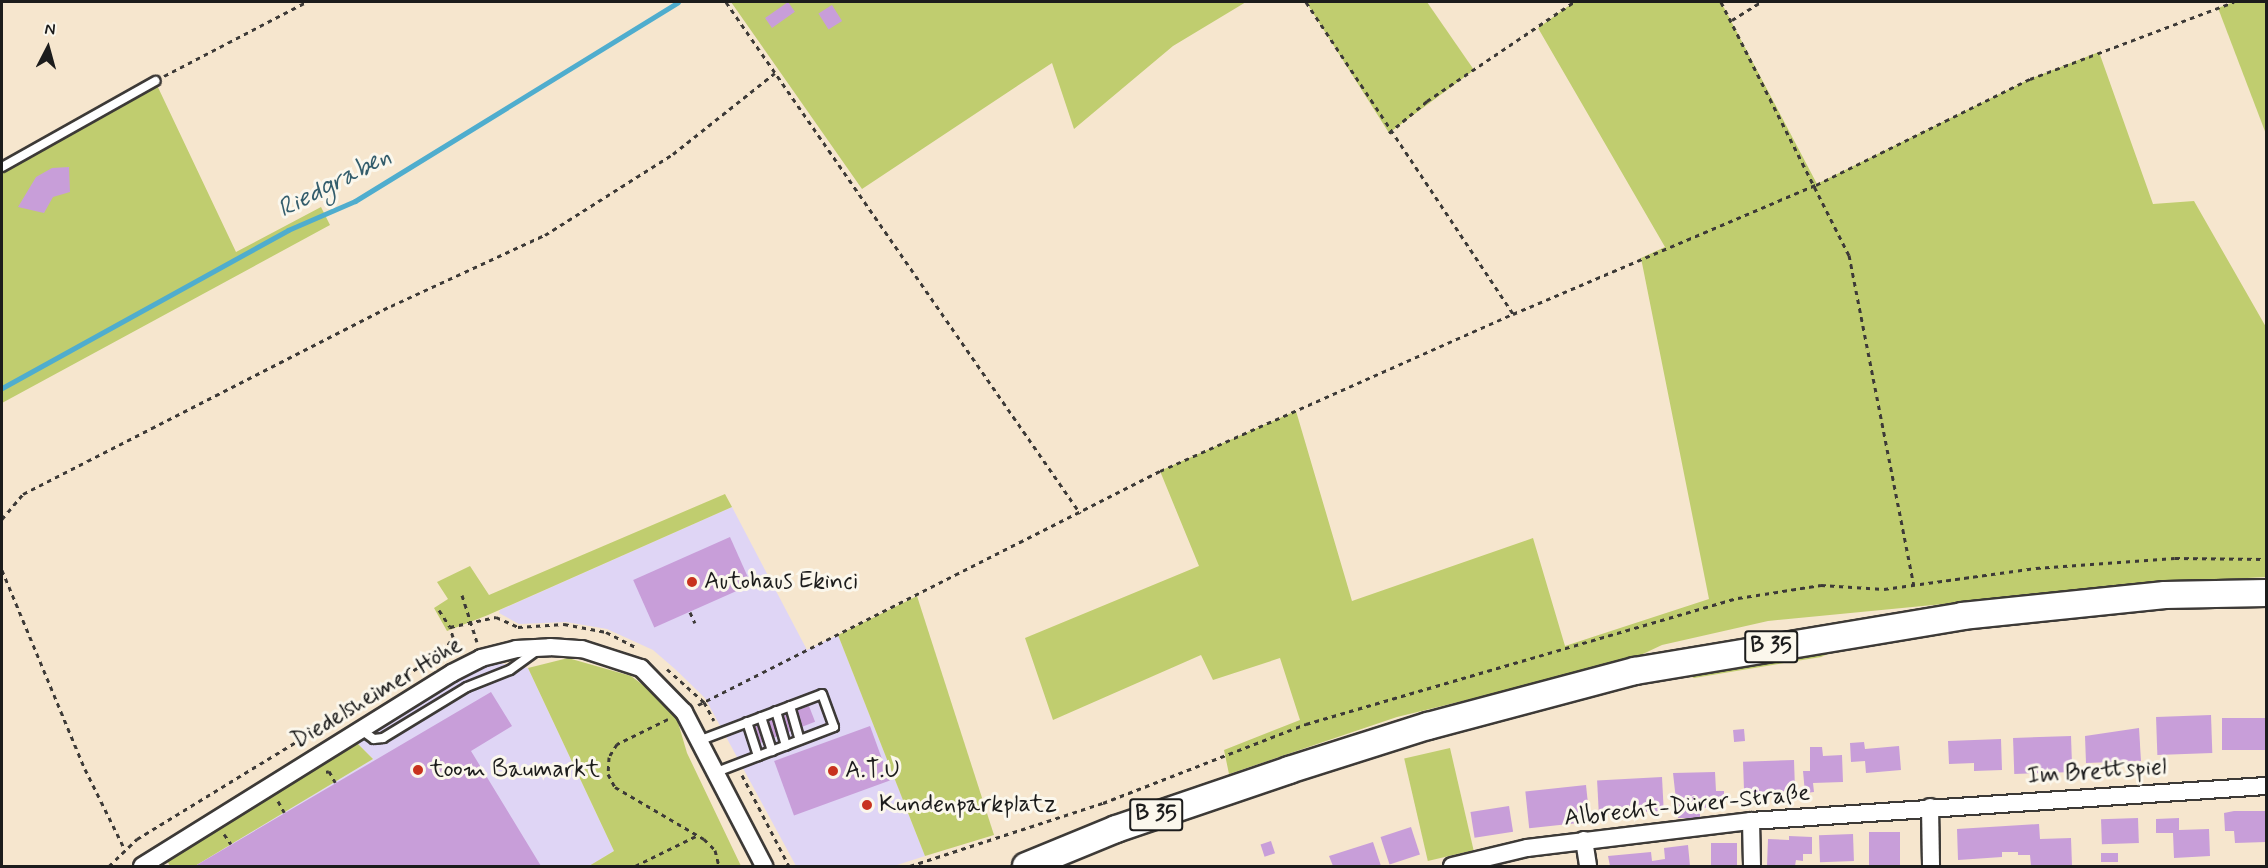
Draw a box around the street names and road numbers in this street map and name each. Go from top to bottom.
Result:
road number: B 35 [1744,628,1798,666]
street label: Diedelsheimer Höhe [286,631,468,755]
street label: Im Brettspiel [2027,753,2167,791]
street label: Albrecht-Dürer-Straße [1563,779,1811,833]
road number: B 35 [1129,796,1183,834]

